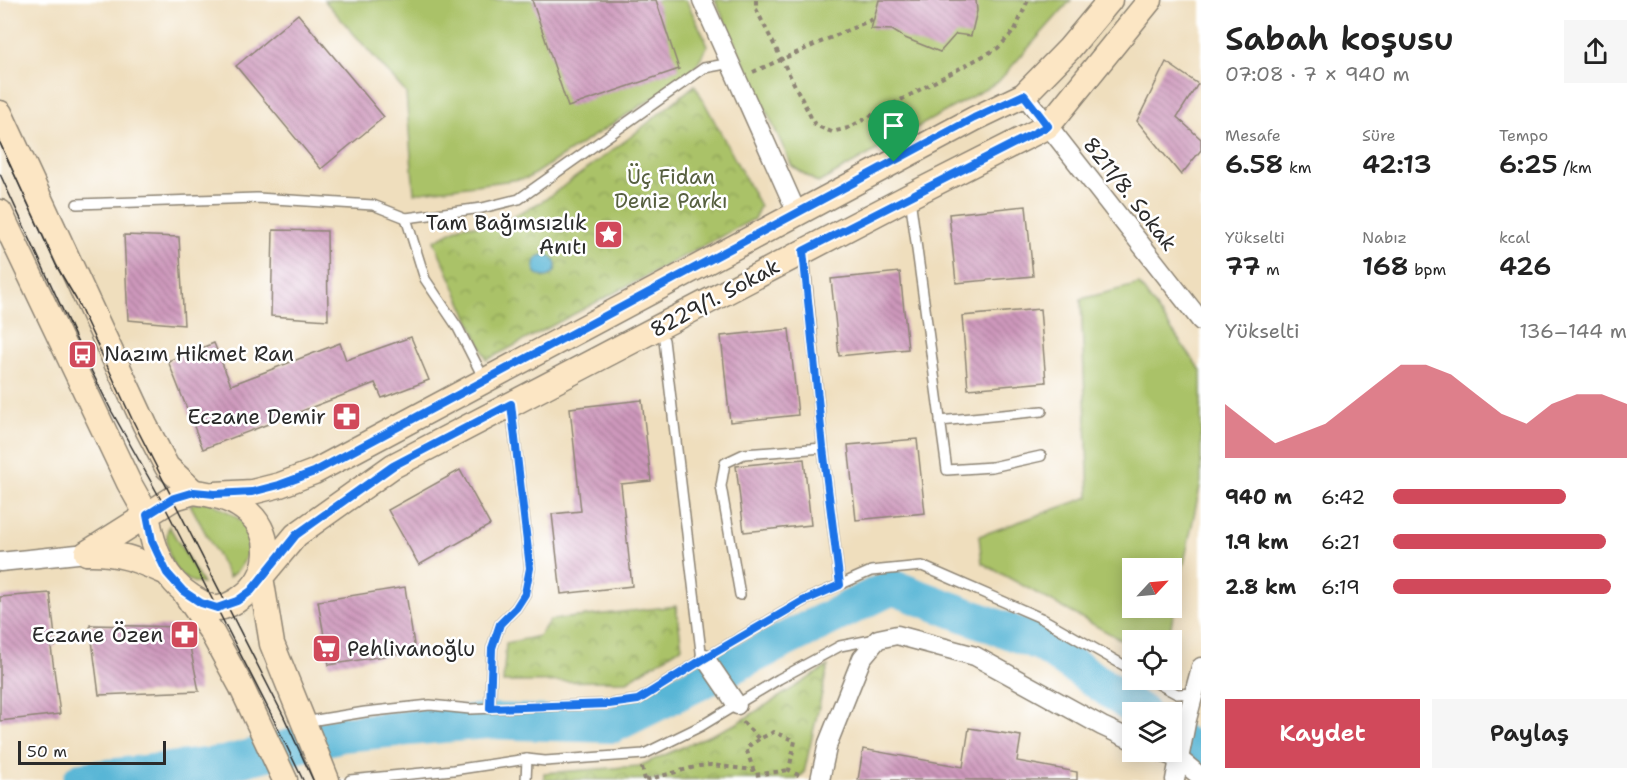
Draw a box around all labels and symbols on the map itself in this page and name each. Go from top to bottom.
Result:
pin [868,100,919,162]
street label: 8211/8. Sokak [1077,131,1183,257]
park label: Üç Fidan Deniz Parkı [614,163,728,215]
place label: Tam Bağımsızlık Anıtı [426,209,587,261]
place icon: Tam Bağımsızlık Anıtı [592,219,624,251]
street label: 8229/1. Sokak [645,252,785,344]
bus stop icon: Nazım Hikmet Ran [67,338,99,370]
place label: Nazım Hikmet Ran [104,340,294,368]
pharmacy icon: Eczane Demir [331,401,363,433]
place label: Eczane Demir [187,403,326,431]
north arrow [1122,558,1182,618]
pharmacy icon: Eczane Özen [168,619,200,651]
place label: Eczane Özen [32,621,163,649]
supermarket icon: Pehlivanoğlu [310,633,342,665]
place label: Pehlivanoğlu [347,635,475,663]
scale bar [18,738,166,766]

